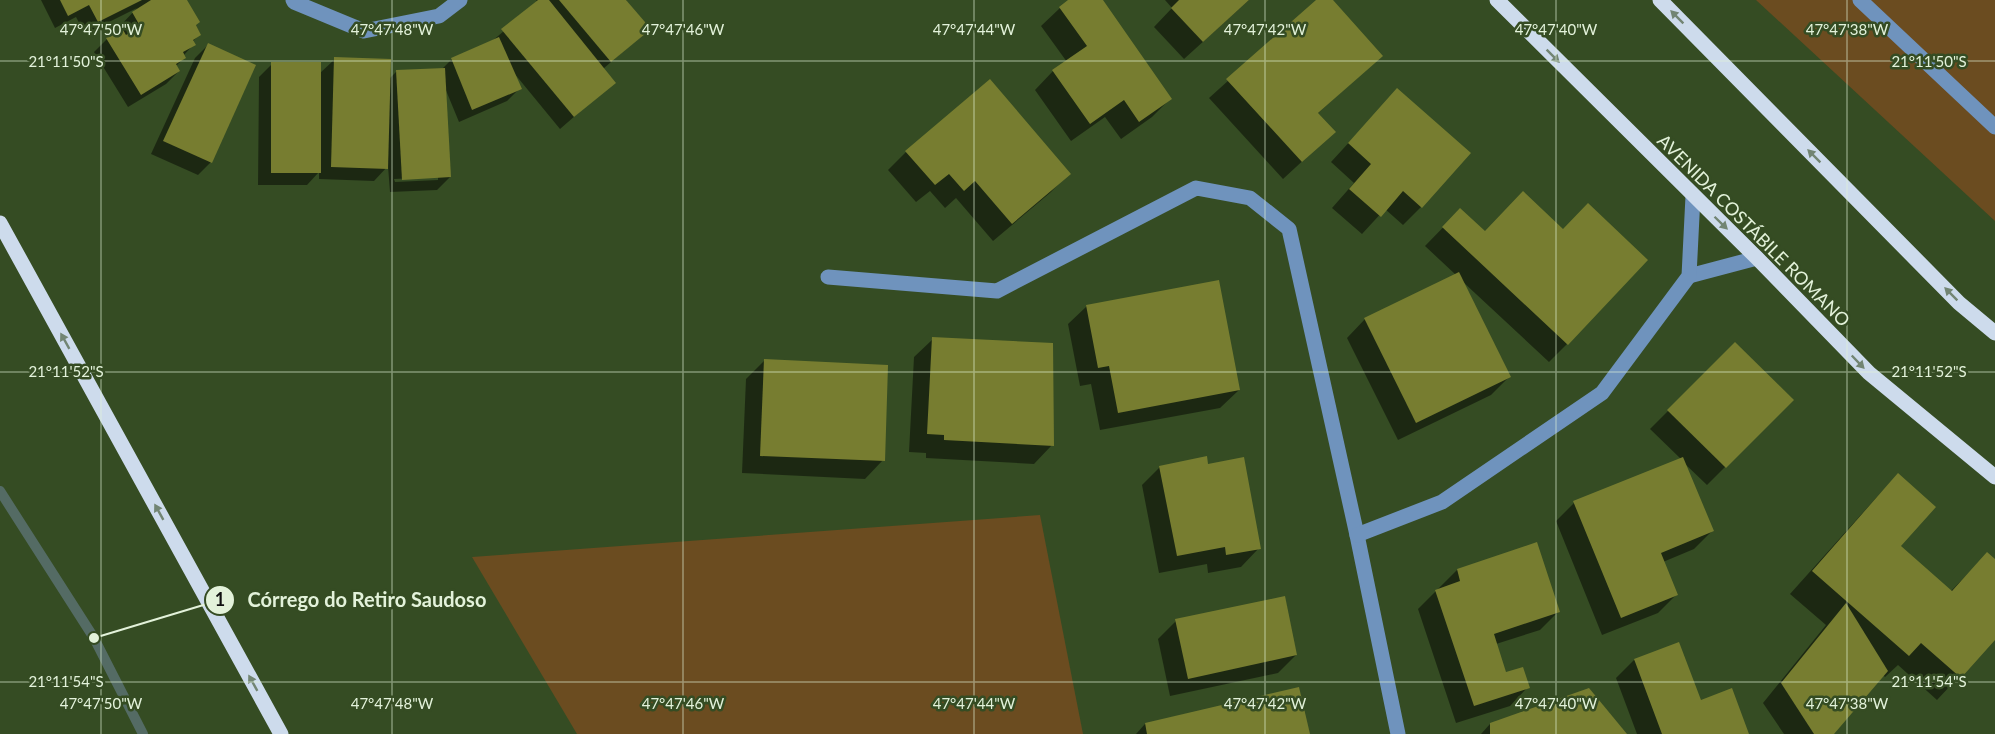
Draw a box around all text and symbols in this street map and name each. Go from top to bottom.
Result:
one-way arrow [1670,11,1684,25]
text: 47°47'50"W [60,20,143,38]
text: 47°47'48"W [351,20,434,38]
text: 47°47'46"W [642,20,725,38]
text: 47°47'44"W [933,20,1016,38]
text: 47°47'42"W [1224,20,1307,38]
text: 47°47'40"W [1515,20,1598,38]
text: 47°47'38"W [1806,20,1889,38]
one-way arrow [1545,49,1559,63]
text: 21°11'50"S [28,52,104,70]
text: 21°11'50"S [1891,52,1967,70]
street label: AVENIDA COSTÁBILE ROMANO [1653,129,1855,331]
one-way arrow [1807,148,1821,163]
one-way arrow [1713,216,1727,230]
one-way arrow [1945,288,1959,302]
one-way arrow [60,332,70,349]
one-way arrow [1851,355,1865,370]
text: 21°11'52"S [28,362,104,380]
text: 21°11'52"S [1891,362,1967,380]
one-way arrow [154,503,164,520]
callout: Córrego do Retiro Saudoso [205,581,498,619]
text: Córrego do Retiro Saudoso [248,587,486,611]
text: 1 [215,588,225,610]
text: 21°11'54"S [28,672,104,690]
text: 21°11'54"S [1891,672,1967,690]
one-way arrow [248,674,258,691]
text: 47°47'50"W [60,694,143,712]
text: 47°47'48"W [351,694,434,712]
text: 47°47'46"W [642,694,725,712]
text: 47°47'44"W [933,694,1016,712]
text: 47°47'42"W [1224,694,1307,712]
text: 47°47'40"W [1515,694,1598,712]
text: 47°47'38"W [1806,694,1889,712]

